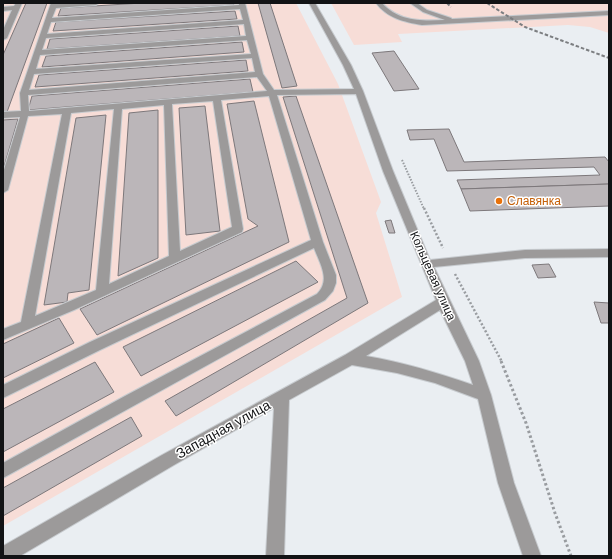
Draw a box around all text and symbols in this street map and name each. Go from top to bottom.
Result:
place label: Славянка [507,194,561,208]
marker: Славянка [494,196,504,206]
street label: Кольцевая улица [407,229,459,323]
street label: Западная улица [173,396,273,462]

